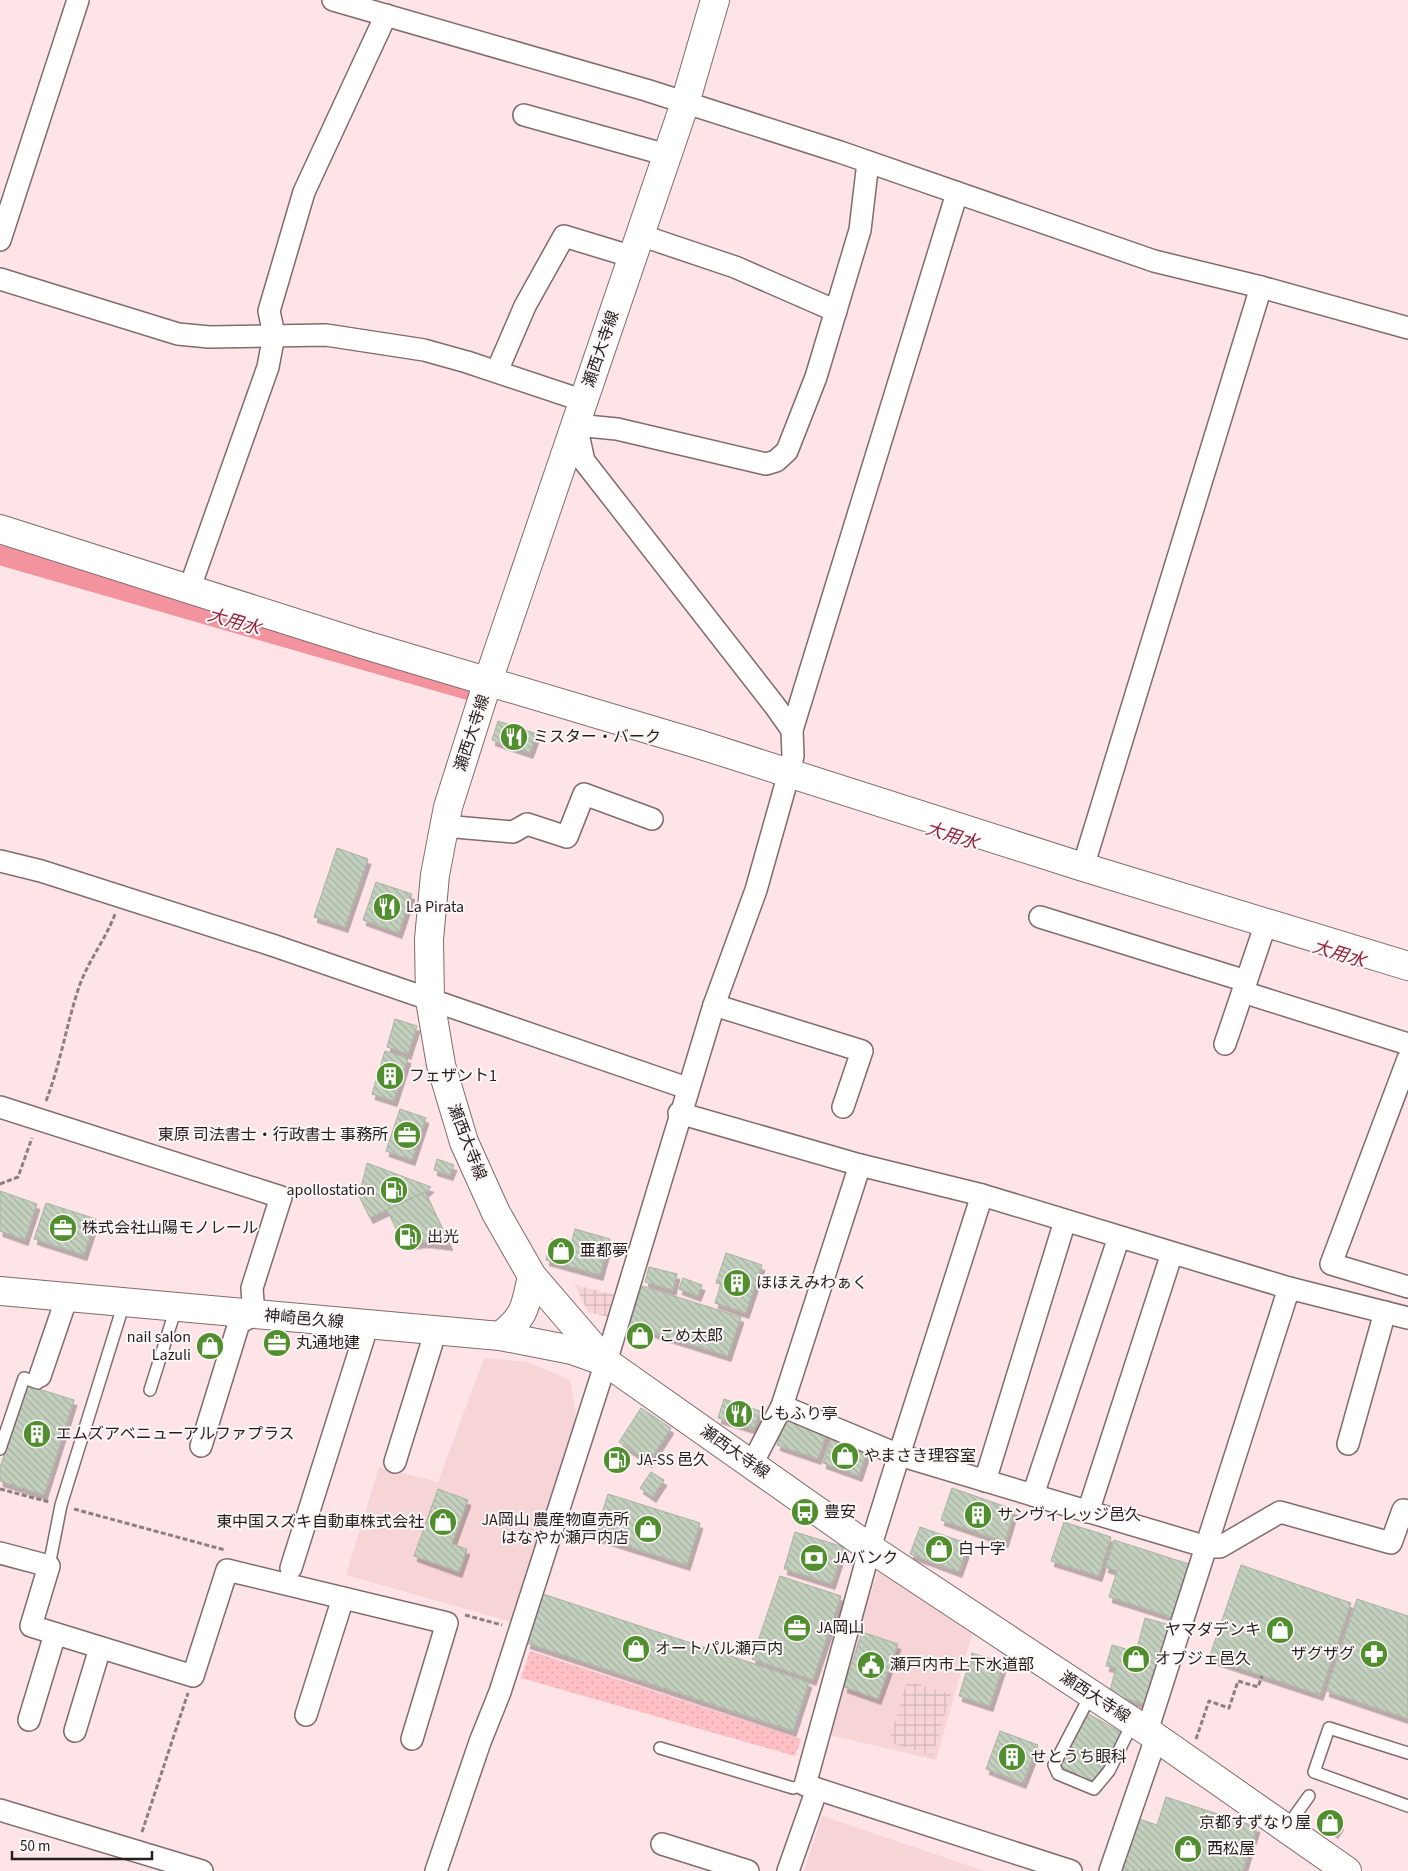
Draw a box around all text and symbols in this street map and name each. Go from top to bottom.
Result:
street label: 瀬西大寺線 [578,308,624,390]
water label: 大用水 [205,603,265,642]
street label: 瀬西大寺線 [449,692,495,774]
restaurant icon: ミスター・バーク [499,722,529,752]
place label: ミスター・バーク [533,726,661,748]
water label: 大用水 [923,816,983,856]
restaurant icon: La Pirata [372,892,402,922]
place label: La Pirata [406,896,464,918]
water label: 大用水 [1310,934,1370,974]
building icon: フェザント1 [375,1061,405,1091]
place label: フェザント1 [409,1065,497,1087]
street label: 瀬西大寺線 [442,1101,492,1183]
office icon: 東原 司法書士・行政書士 事務所 [392,1120,422,1150]
place label: 東原 司法書士・行政書士 事務所 [158,1124,388,1146]
fuel station icon: apollostation [379,1175,409,1205]
place label: apollostation [287,1179,375,1201]
office icon: 株式会社山陽モノレール [48,1213,78,1243]
place label: 株式会社山陽モノレール [82,1217,258,1239]
fuel station icon: 出光 [393,1222,423,1252]
place label: 出光 [427,1226,459,1248]
shop icon: 亜都夢 [546,1236,576,1266]
place label: 亜都夢 [580,1240,628,1262]
building icon: ほほえみわぁく [722,1268,752,1298]
place label: ほほえみわぁく [756,1272,868,1294]
street label: 神崎邑久線 [263,1305,345,1333]
shop icon: こめ太郎 [625,1321,655,1351]
place label: こめ太郎 [659,1325,723,1347]
place label: nail salon Lazuli [127,1326,191,1366]
office icon: 丸通地建 [262,1328,292,1358]
shop icon: nail salon Lazuli [195,1331,225,1361]
place label: 丸通地建 [296,1332,360,1354]
restaurant icon: しもふり亭 [724,1399,754,1429]
place label: しもふり亭 [758,1403,838,1425]
building icon: エムズアベニューアルファプラス [22,1419,52,1449]
street label: 瀬西大寺線 [696,1420,774,1484]
place label: エムズアベニューアルファプラス [56,1423,295,1445]
shop icon: やまさき理容室 [830,1441,860,1471]
fuel station icon: JA-SS 邑久 [602,1445,632,1475]
place label: やまさき理容室 [864,1445,976,1467]
place label: JA-SS 邑久 [636,1449,709,1471]
bus stop icon: 豊安 [790,1497,820,1527]
building icon: サンヴィレッジ邑久 [963,1500,993,1530]
place label: 豊安 [824,1501,856,1523]
place label: サンヴィレッジ邑久 [997,1504,1141,1526]
shop icon: 東中国スズキ自動車株式会社 [428,1507,458,1537]
place label: JA岡山 農産物直売所 はなやか瀬戸内店 [481,1509,629,1549]
place label: 東中国スズキ自動車株式会社 [216,1511,424,1533]
shop icon: JA岡山 農産物直売所 はなやか瀬戸内店 [633,1514,663,1544]
shop icon: 白十字 [924,1534,954,1564]
place label: 白十字 [958,1538,1006,1560]
bank icon: JAバンク [799,1543,829,1573]
place label: JAバンク [833,1547,898,1569]
office icon: JA岡山 [782,1613,812,1643]
shop icon: ヤマダデンキ [1265,1615,1295,1645]
place label: JA岡山 [816,1617,864,1639]
place label: ヤマダデンキ [1165,1619,1261,1641]
shop icon: オートパル瀬戸内 [621,1634,651,1664]
place label: オートパル瀬戸内 [655,1638,783,1660]
pharmacy icon: ザグザグ [1359,1639,1389,1669]
place label: ザグザグ [1291,1643,1355,1665]
shop icon: オブジェ邑久 [1121,1644,1151,1674]
place label: オブジェ邑久 [1155,1648,1251,1670]
public building icon: 瀬戸内市上下水道部 [856,1650,886,1680]
place label: 瀬戸内市上下水道部 [890,1654,1034,1676]
street label: 瀬西大寺線 [1055,1666,1135,1728]
building icon: せとうち眼科 [997,1742,1027,1772]
place label: せとうち眼科 [1031,1746,1127,1768]
shop icon: 京都すずなり屋 [1315,1808,1345,1838]
place label: 京都すずなり屋 [1199,1812,1311,1834]
scale bar [12,1828,152,1860]
shop icon: 西松屋 [1173,1834,1203,1864]
text: 50 m [20,1836,50,1857]
place label: 西松屋 [1207,1838,1255,1860]

